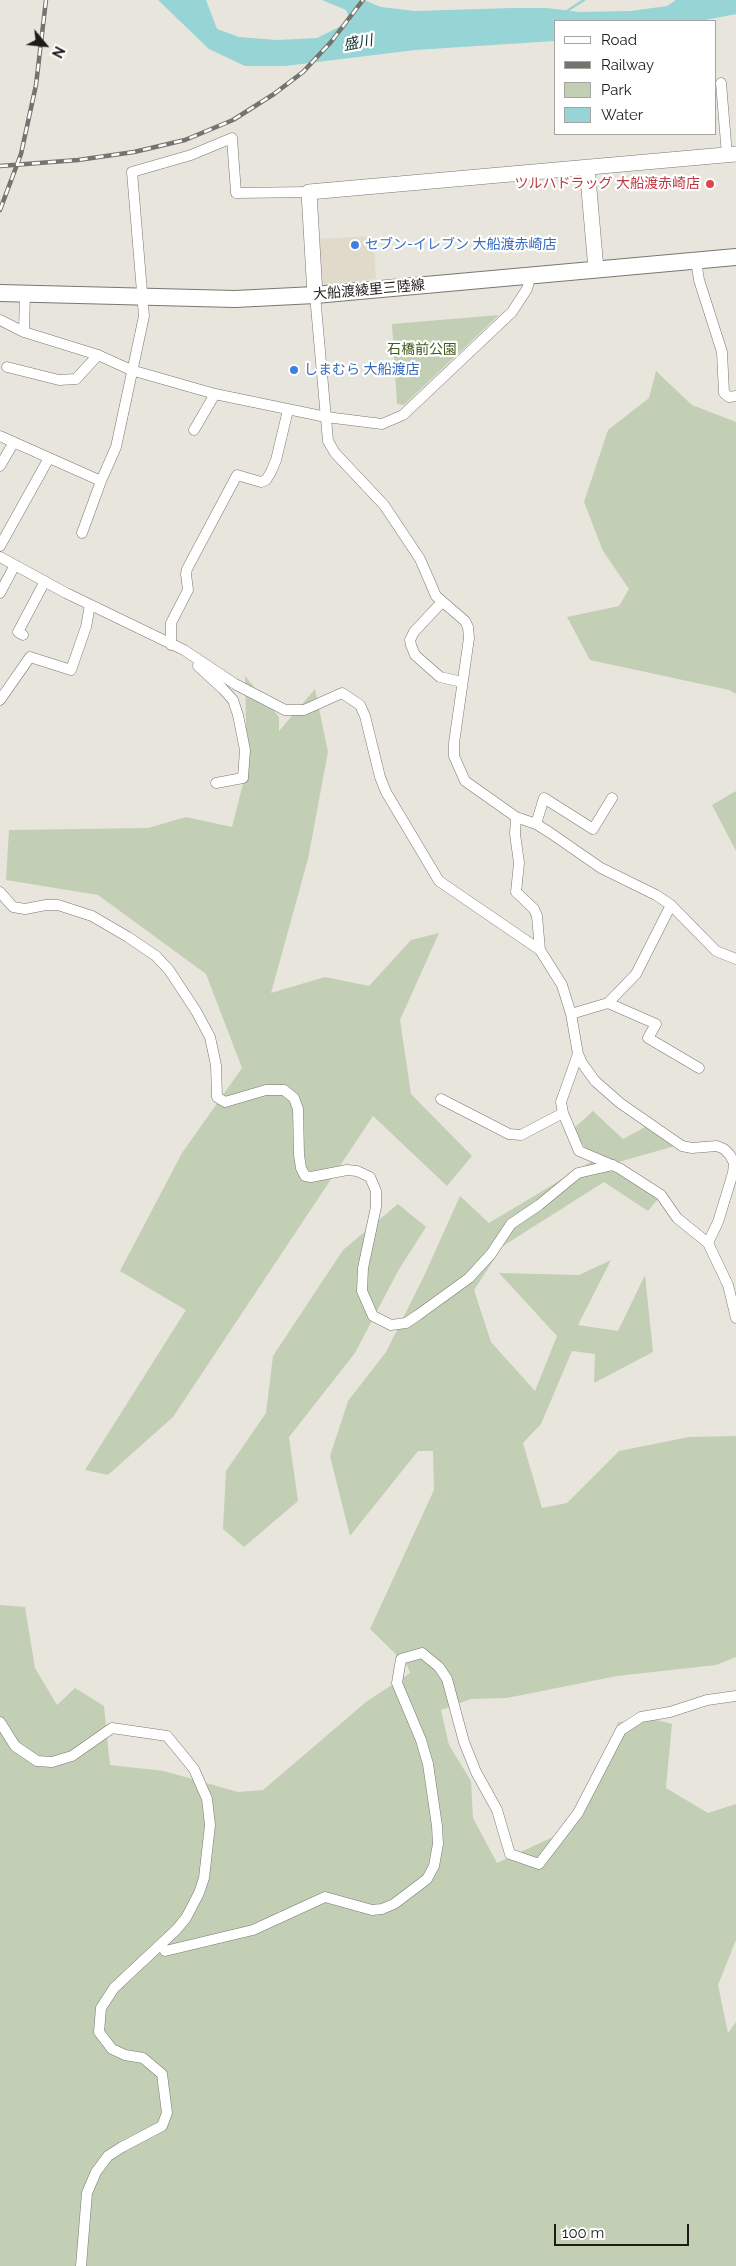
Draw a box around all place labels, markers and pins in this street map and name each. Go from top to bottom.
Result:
place label: ツルハドラッグ 大船渡赤崎店 [514,176,700,192]
marker: ツルハドラッグ 大船渡赤崎店 [704,178,716,190]
place label: セブン-イレブン 大船渡赤崎店 [365,237,556,253]
marker: セブン-イレブン 大船渡赤崎店 [349,239,361,251]
place label: しまむら 大船渡店 [304,362,420,378]
marker: しまむら 大船渡店 [288,364,300,376]

